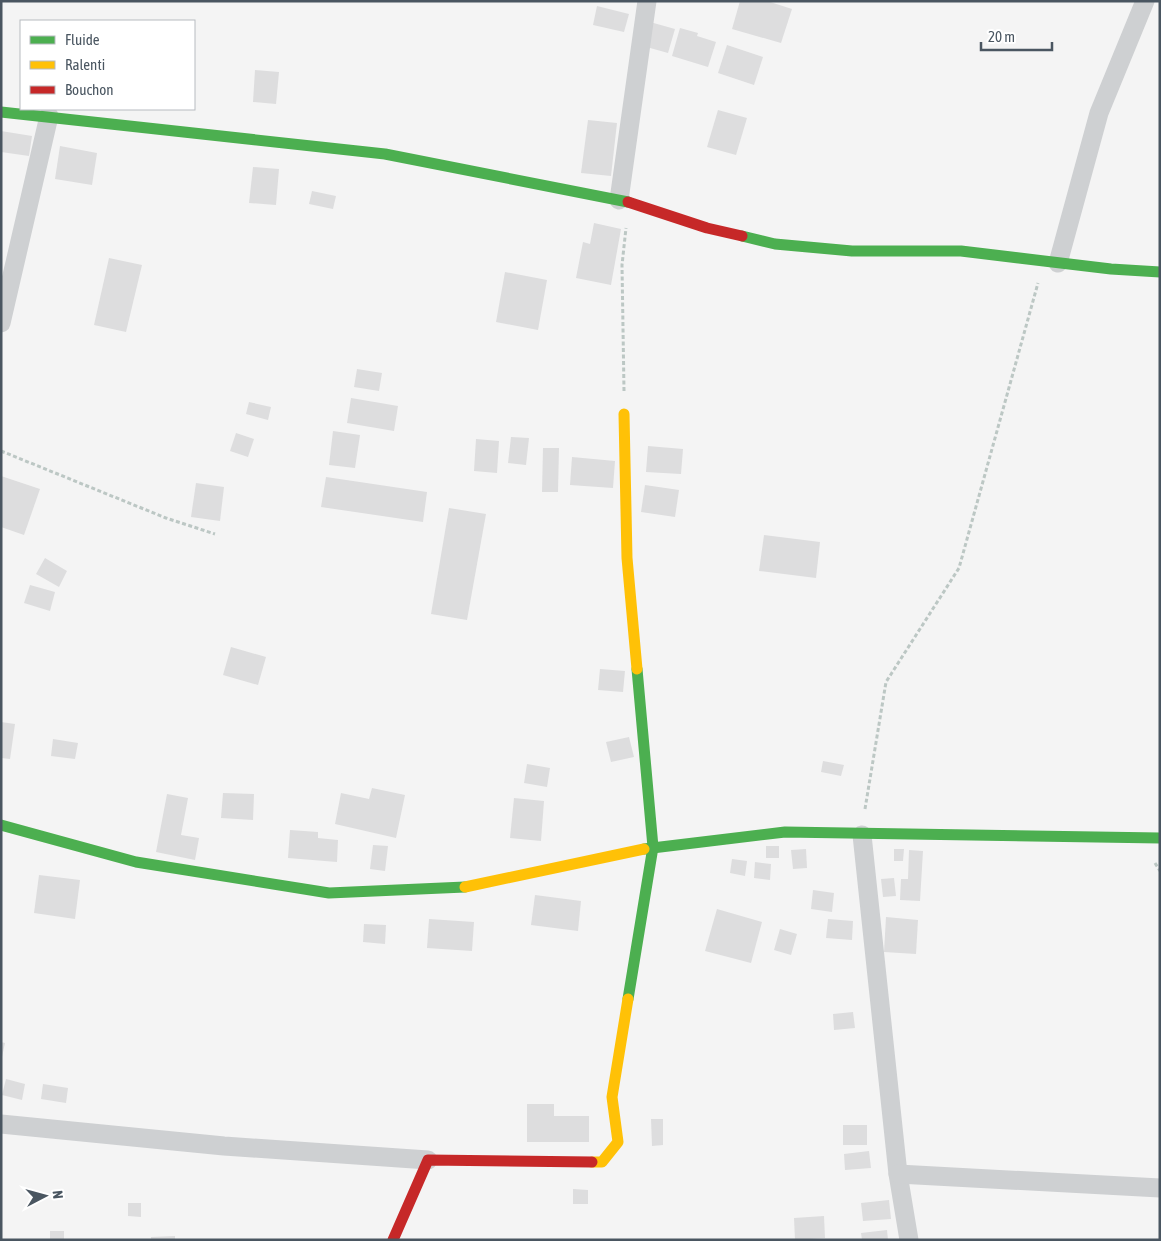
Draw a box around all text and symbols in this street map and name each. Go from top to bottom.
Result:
legend [20,20,195,110]
scale bar [981,20,1052,52]
text: 20 m [988,28,1015,45]
text: Fluide [65,31,100,48]
text: Ralenti [65,56,105,73]
text: Bouchon [65,81,114,98]
north arrow [20,1171,70,1221]
text: N [50,1190,66,1200]

